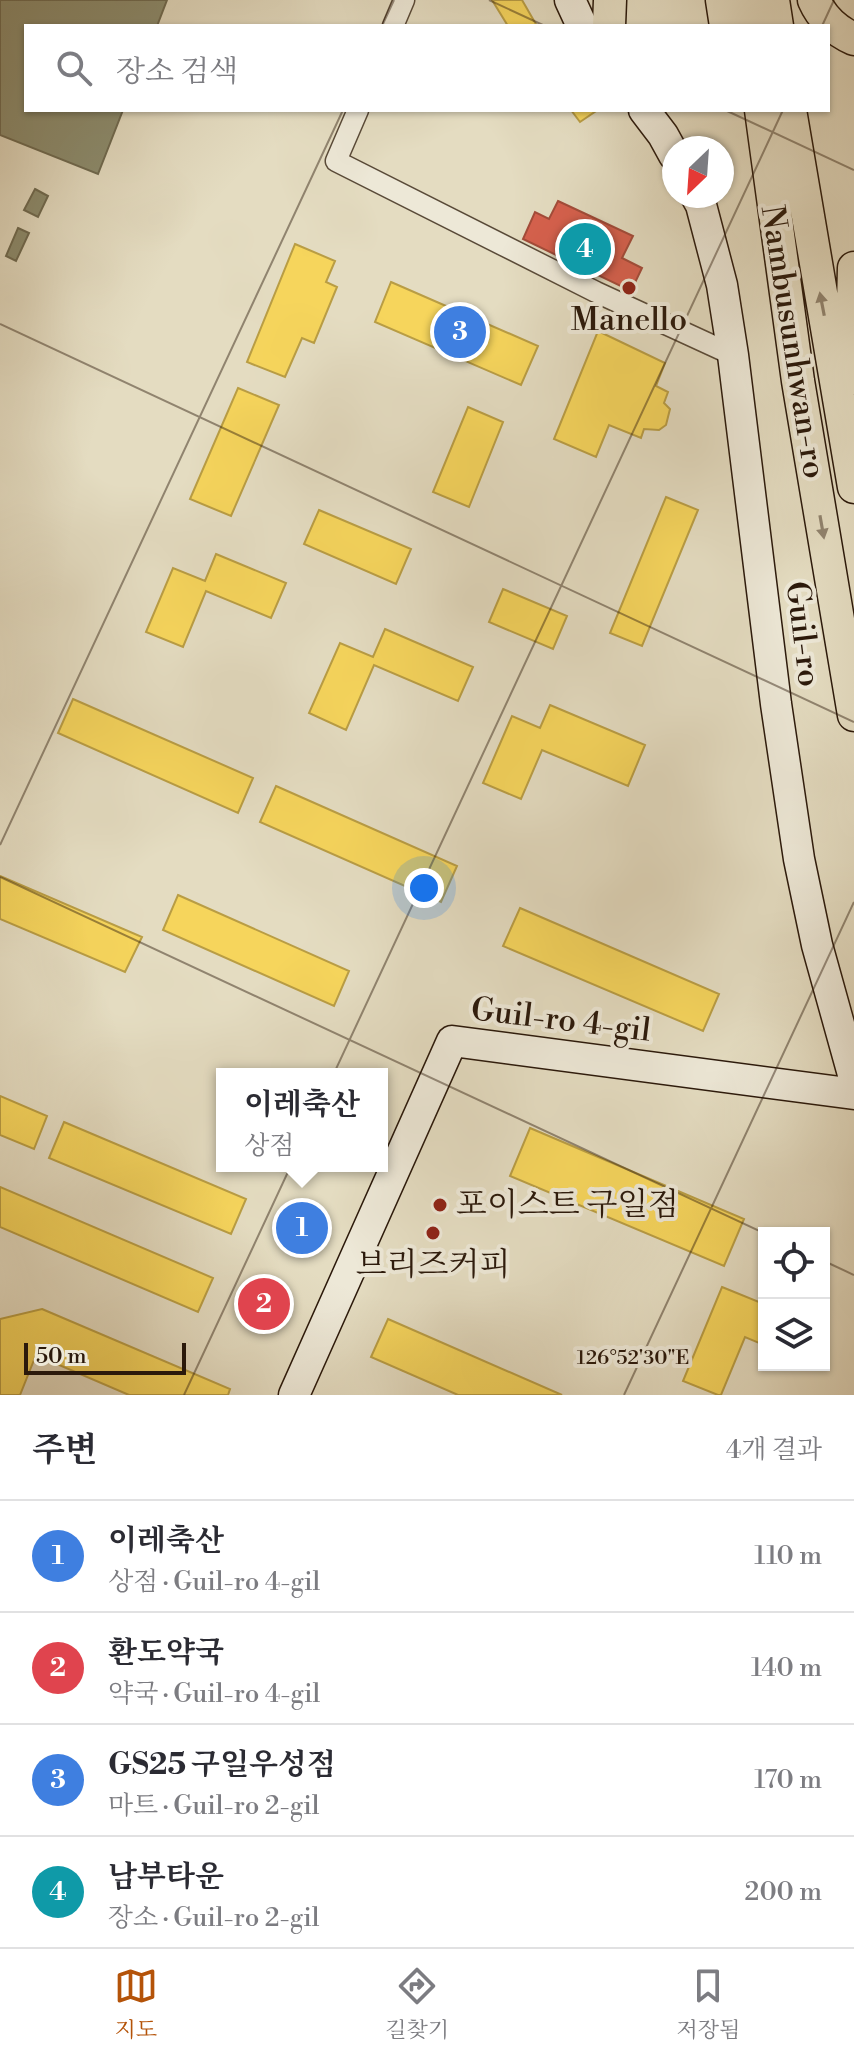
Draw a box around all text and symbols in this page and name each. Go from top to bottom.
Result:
search box [24,24,830,112]
icon: search [52,46,96,90]
text: 장소 검색 [116,53,238,91]
north arrow [662,136,734,208]
street label: Nambusunhwan-ro [752,203,834,481]
pin: 4 [559,219,611,279]
marker: Manello [620,279,638,297]
one-way arrow [816,291,828,316]
place label: Manello [571,300,687,340]
pin: 3 [434,302,486,362]
one-way arrow [816,515,828,540]
street label: Guil-ro [777,579,829,689]
your location [404,868,444,908]
street label: Guil-ro 4-gil [469,989,654,1051]
popup [216,1068,388,1172]
text: 이레축산 [244,1086,360,1124]
text: 상점 [244,1130,294,1162]
place label: 포이스트 구일점 [456,1185,679,1225]
marker: 포이스트 구일점 [431,1196,449,1214]
pin: 1 [276,1198,328,1258]
marker: 브리즈커피 [424,1224,442,1242]
map controls [758,1227,830,1371]
button: locate [758,1227,830,1299]
place label: 브리즈커피 [356,1245,510,1285]
pin: 2 [238,1274,290,1334]
button: layers [758,1299,830,1371]
scale bar [24,1339,186,1375]
text: 50 m [36,1343,87,1370]
text: 126°52'30"E [577,1346,689,1371]
text: 주변 [32,1430,98,1472]
text: 4개 결과 [726,1434,822,1466]
text: 이레축산 [108,1522,224,1560]
text: 1 [52,1540,64,1572]
text: 110 m [754,1540,822,1572]
text: 상점 · Guil-ro 4-gil [108,1566,320,1598]
text: 환도약국 [108,1634,224,1672]
text: 2 [50,1652,66,1684]
text: 140 m [751,1652,822,1684]
text: 약국 · Guil-ro 4-gil [108,1678,320,1710]
text: GS25 구일우성점 [108,1746,336,1784]
text: 3 [50,1764,66,1796]
text: 170 m [754,1764,822,1796]
text: 마트 · Guil-ro 2-gil [108,1790,320,1822]
text: 남부타운 [108,1858,224,1896]
text: 4 [49,1876,67,1908]
text: 200 m [745,1876,822,1908]
text: 장소 · Guil-ro 2-gil [108,1902,320,1934]
tab: 지도 [114,1964,158,2044]
tab: 길찾기 [385,1964,449,2044]
tab: 저장됨 [676,1964,740,2044]

